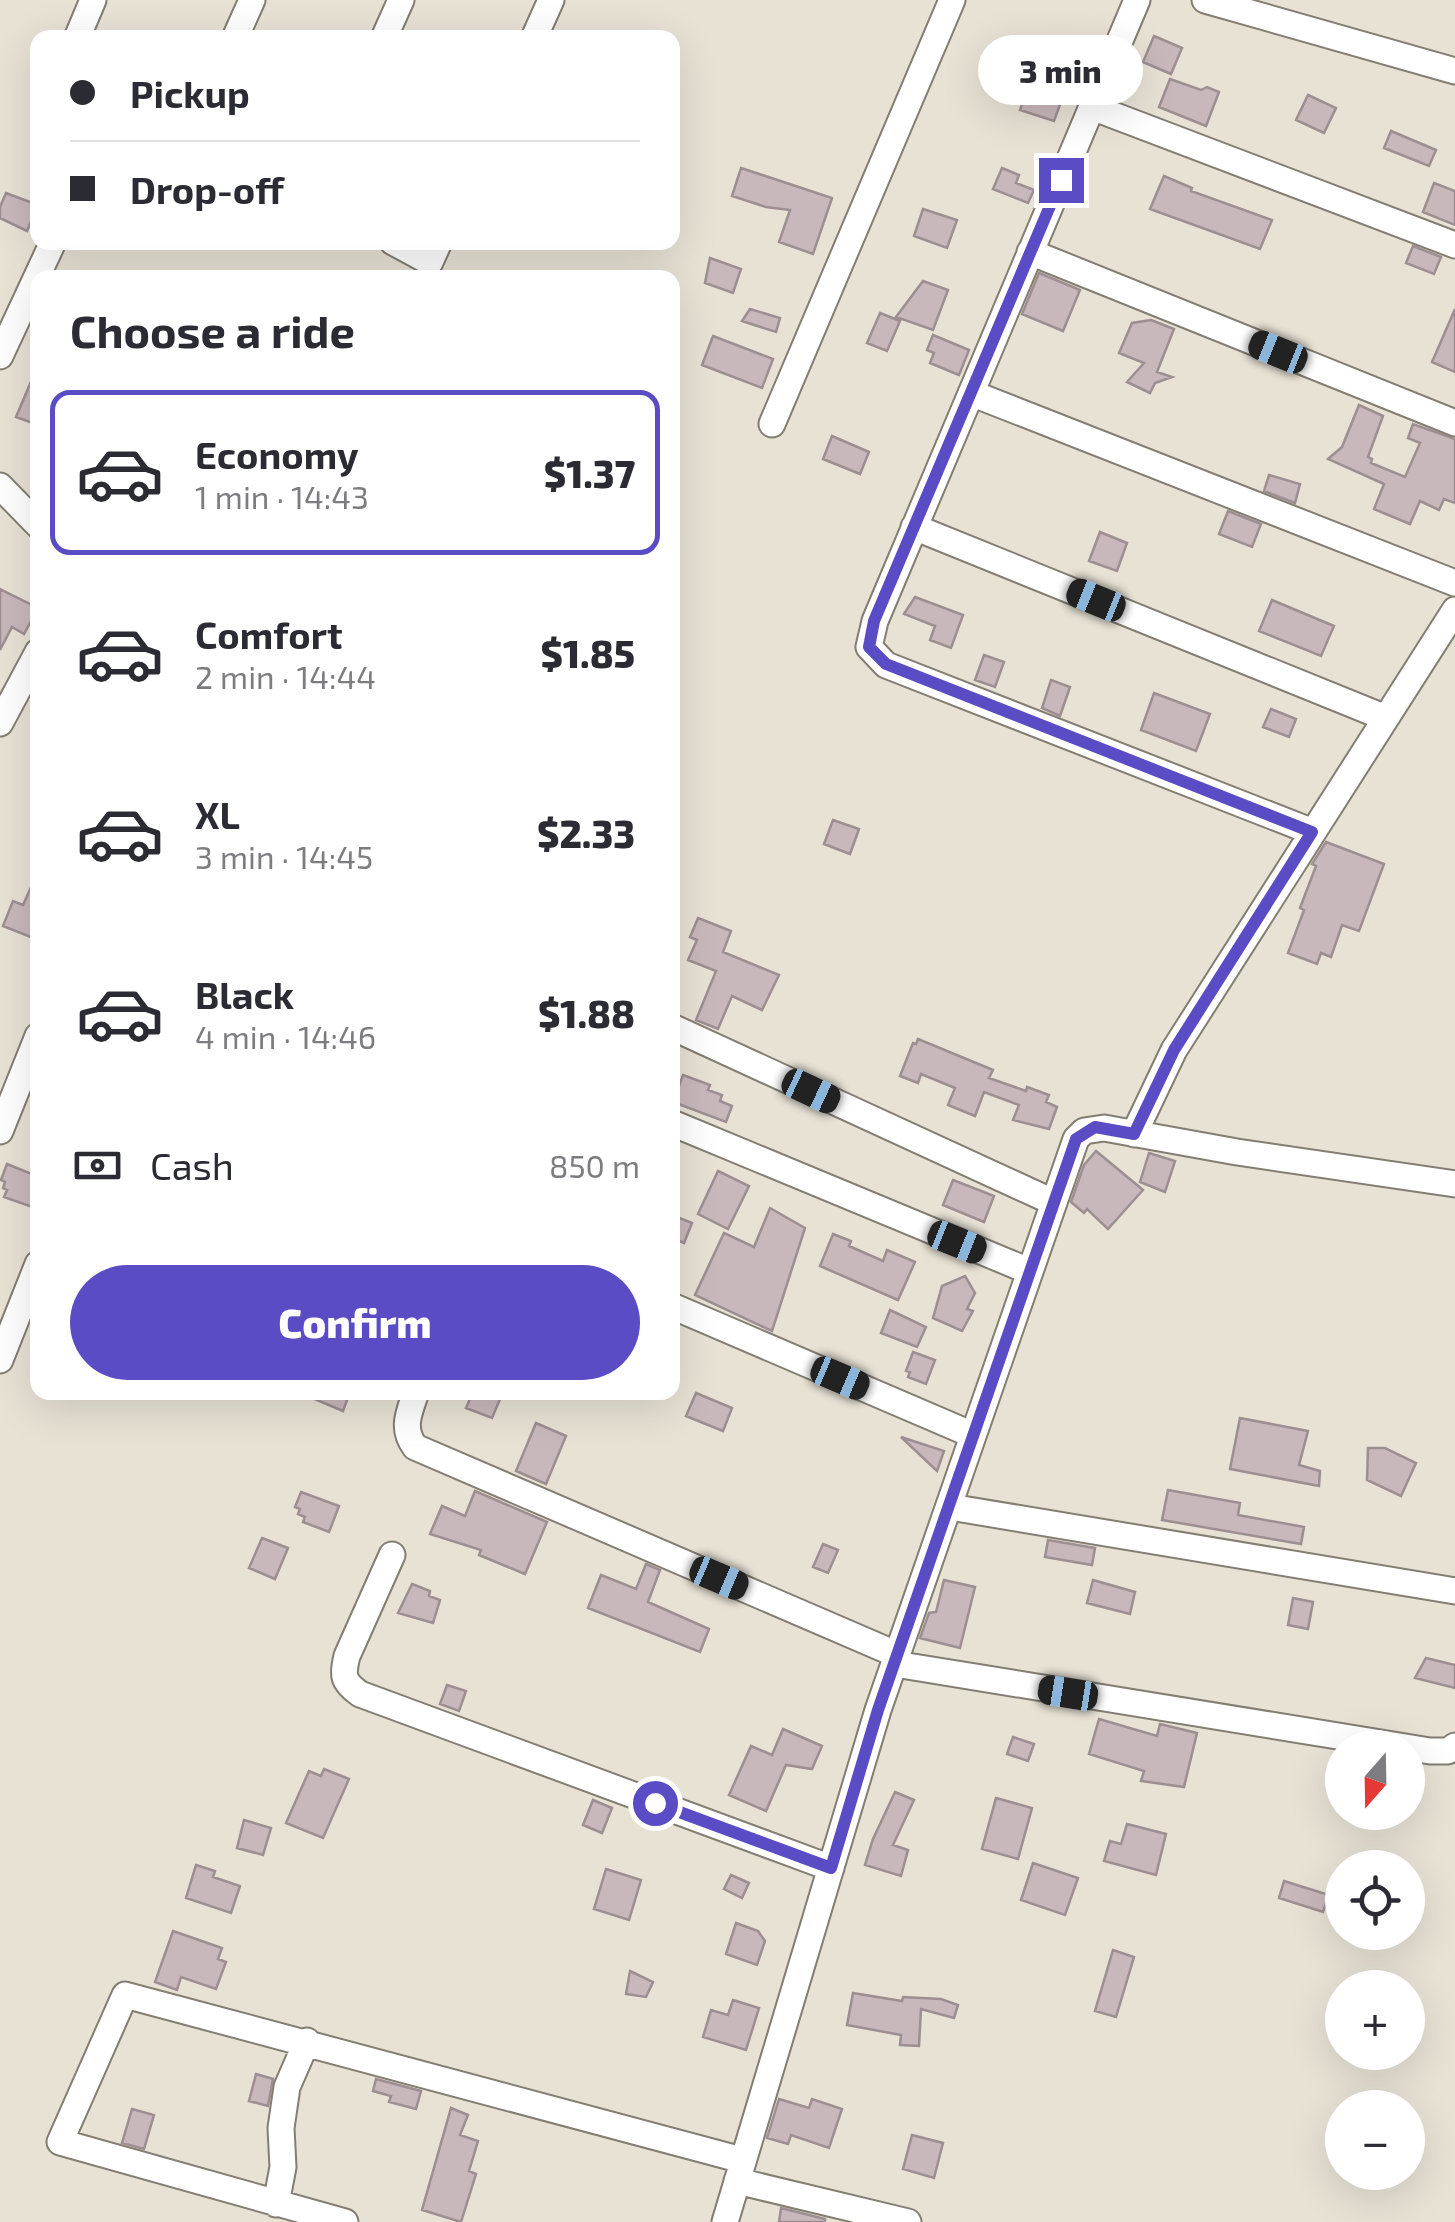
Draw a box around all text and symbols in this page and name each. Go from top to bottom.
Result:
callout: 3 min [978,35,1144,105]
text: 3 min [1019,51,1102,89]
text: Pickup [130,70,250,116]
route end [1039,158,1084,203]
text: Drop-off [130,166,284,212]
text: Choose a ride [70,303,355,357]
car [1245,327,1311,377]
icon: car [75,428,165,518]
text: Economy [195,431,359,477]
text: $1.37 [544,450,635,496]
text: 1 min · 14:43 [195,477,369,515]
car [1063,575,1129,625]
icon: car [75,608,165,698]
text: Comfort [195,611,343,657]
text: $1.85 [541,630,635,676]
text: 2 min · 14:44 [195,657,376,695]
icon: car [75,788,165,878]
text: XL [195,791,240,837]
text: $2.33 [537,810,635,856]
text: 3 min · 14:45 [195,837,373,875]
icon: car [75,968,165,1058]
text: Black [195,971,294,1017]
text: $1.88 [538,990,635,1036]
text: 4 min · 14:46 [195,1017,376,1055]
car [777,1065,845,1117]
icon: cash [70,1138,125,1193]
text: Cash [150,1142,234,1188]
text: 850 m [549,1146,640,1184]
car [924,1217,990,1267]
button: Confirm [70,1265,640,1380]
car [807,1352,873,1404]
car [686,1552,752,1604]
car [1036,1673,1100,1713]
north arrow [1325,1730,1425,1830]
map controls [1325,1730,1425,2190]
route start [633,1781,678,1826]
button: locate [1325,1850,1425,1950]
button: + [1325,1970,1425,2070]
button: − [1325,2090,1425,2190]

